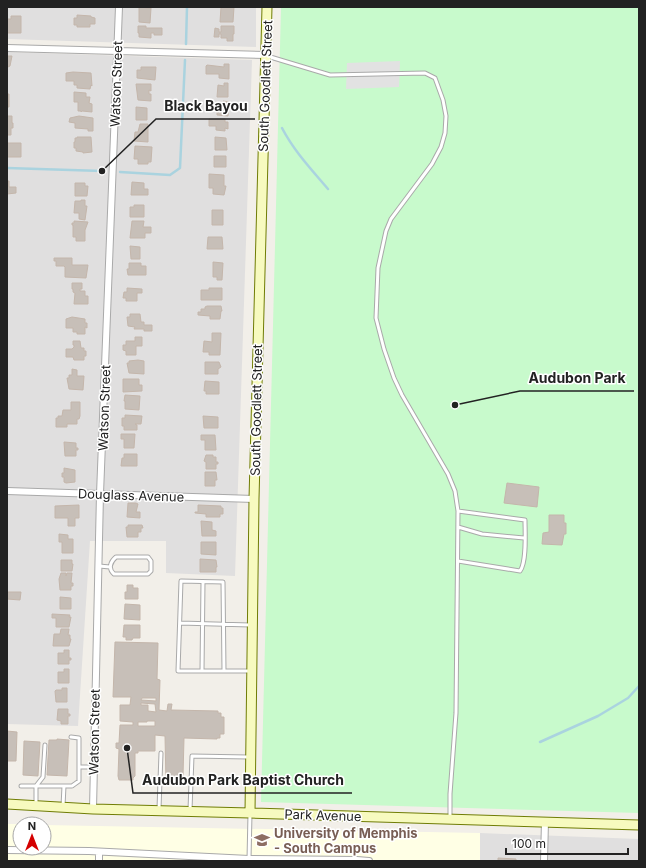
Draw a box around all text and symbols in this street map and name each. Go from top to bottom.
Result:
street label: South Goodlett Street [255,20,275,152]
street label: Watson Street [106,41,126,127]
callout: Black Bayou [156,93,255,119]
text: Black Bayou [164,97,248,114]
street label: South Goodlett Street [247,344,265,476]
street label: Watson Street [94,365,114,451]
callout: Audubon Park [520,365,634,391]
text: Audubon Park [528,369,626,386]
street label: Douglass Avenue [78,485,184,505]
street label: Watson Street [85,689,103,775]
callout: Audubon Park Baptist Church [133,767,352,793]
text: Audubon Park Baptist Church [142,771,344,788]
street label: Park Avenue [284,806,362,824]
north arrow [12,816,52,856]
text: N [28,819,36,833]
place label: University of Memphis - South Campus [274,825,418,856]
scale bar [506,830,628,856]
school or university icon: University of Memphis - South Campus [253,831,271,849]
text: 100 m [512,836,546,851]

